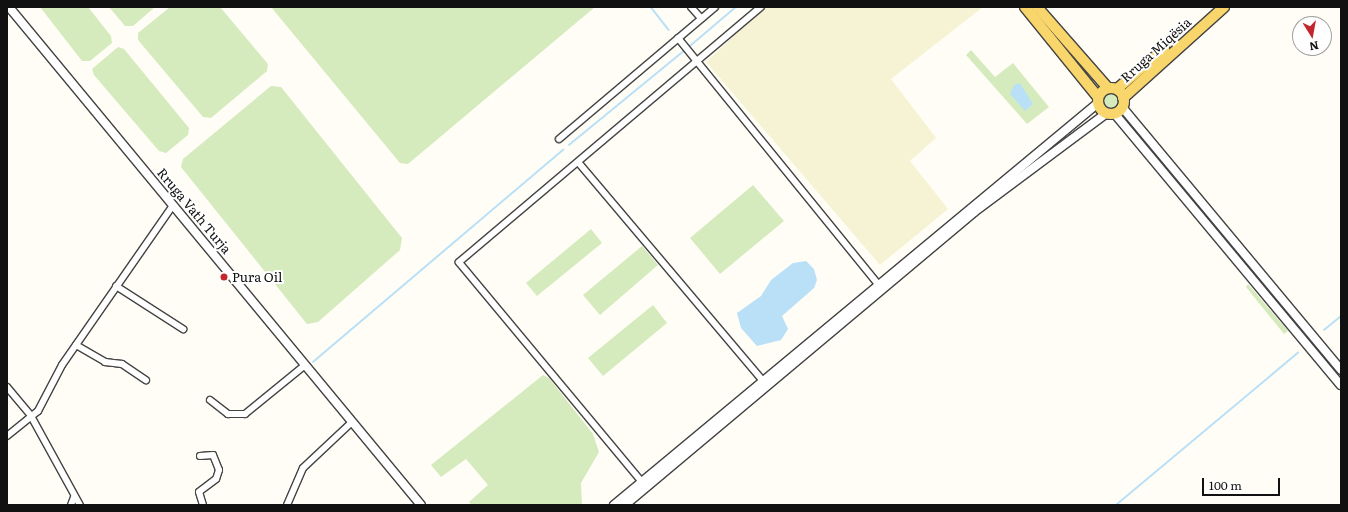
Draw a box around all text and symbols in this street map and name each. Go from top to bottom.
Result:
street label: Rruga Miqësia [1118,14,1194,86]
north arrow [1292,16,1332,56]
text: N [1308,38,1320,56]
street label: Rruga Vath Turja [154,165,234,257]
place label: Pura Oil [232,269,282,285]
marker: Pura Oil [219,272,229,282]
scale bar [1204,470,1282,496]
text: 100 m [1209,476,1242,494]

